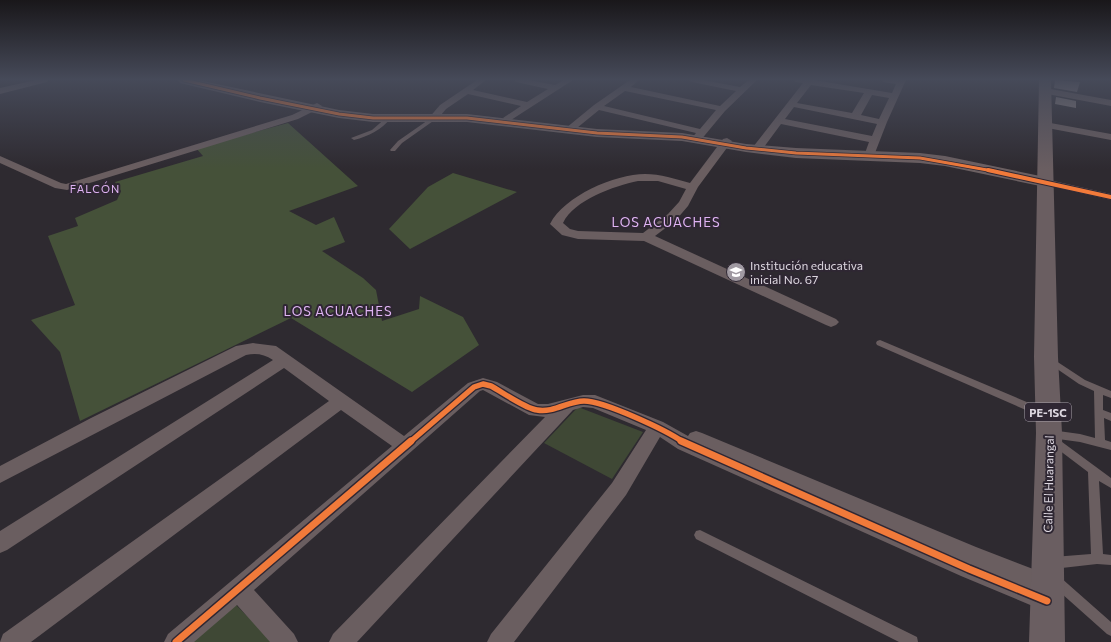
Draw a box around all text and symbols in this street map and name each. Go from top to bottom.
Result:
district label: FALCÓN [70,181,120,195]
district label: LOS ACUACHES [611,214,721,230]
place label: Institución educativa inicial No. 67 [750,258,863,286]
school or university icon: Institución educativa inicial No. 67 [725,261,747,283]
district label: LOS ACUACHES [283,303,393,319]
road number: PE-1SC [1025,403,1071,421]
street label: Calle El Huarangal [1040,435,1056,533]

